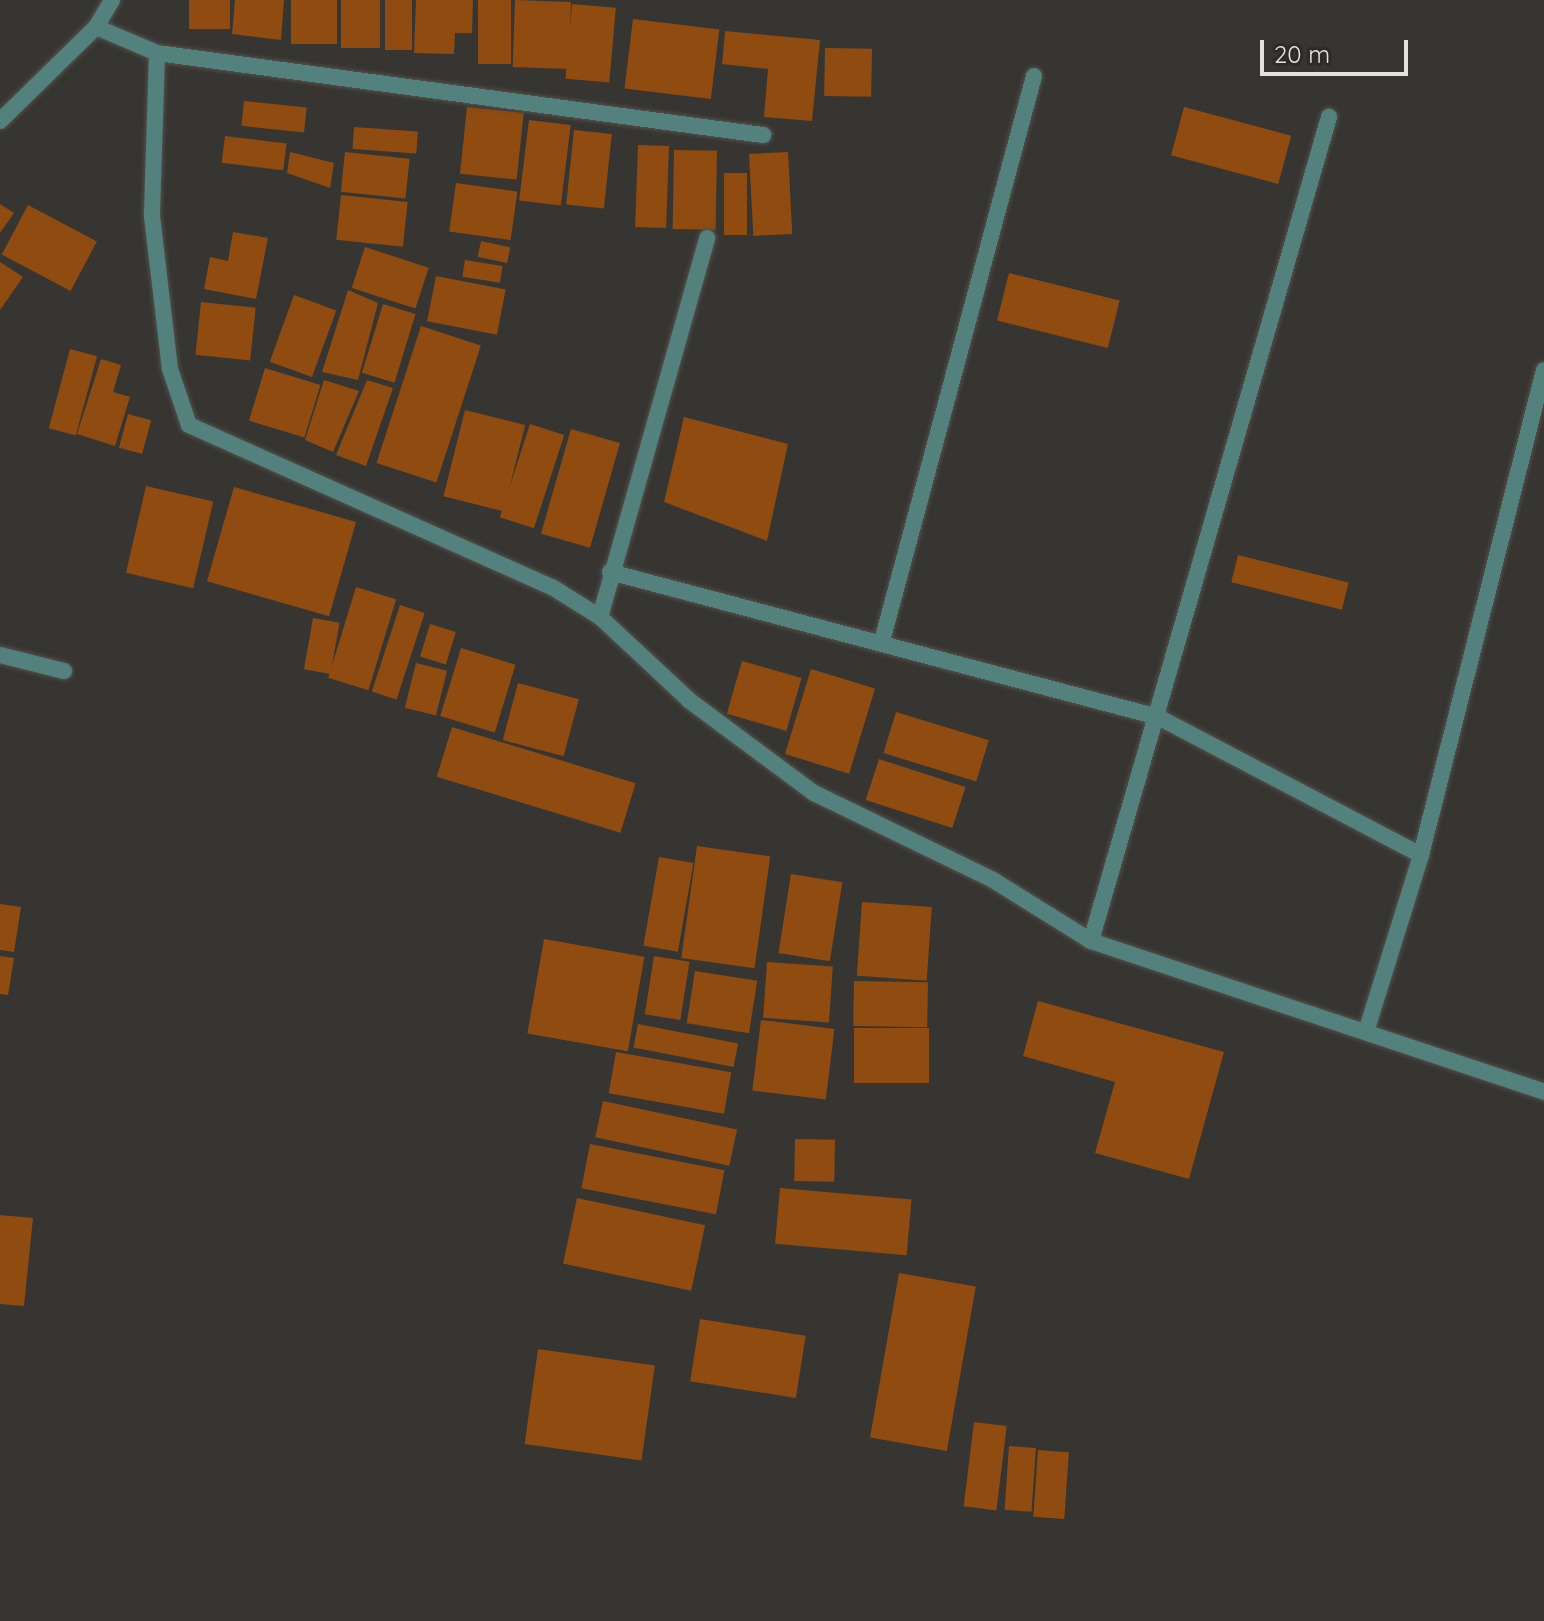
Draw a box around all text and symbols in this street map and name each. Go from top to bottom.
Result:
scale bar [1264,24,1412,74]
text: 20 m [1274,39,1330,69]

